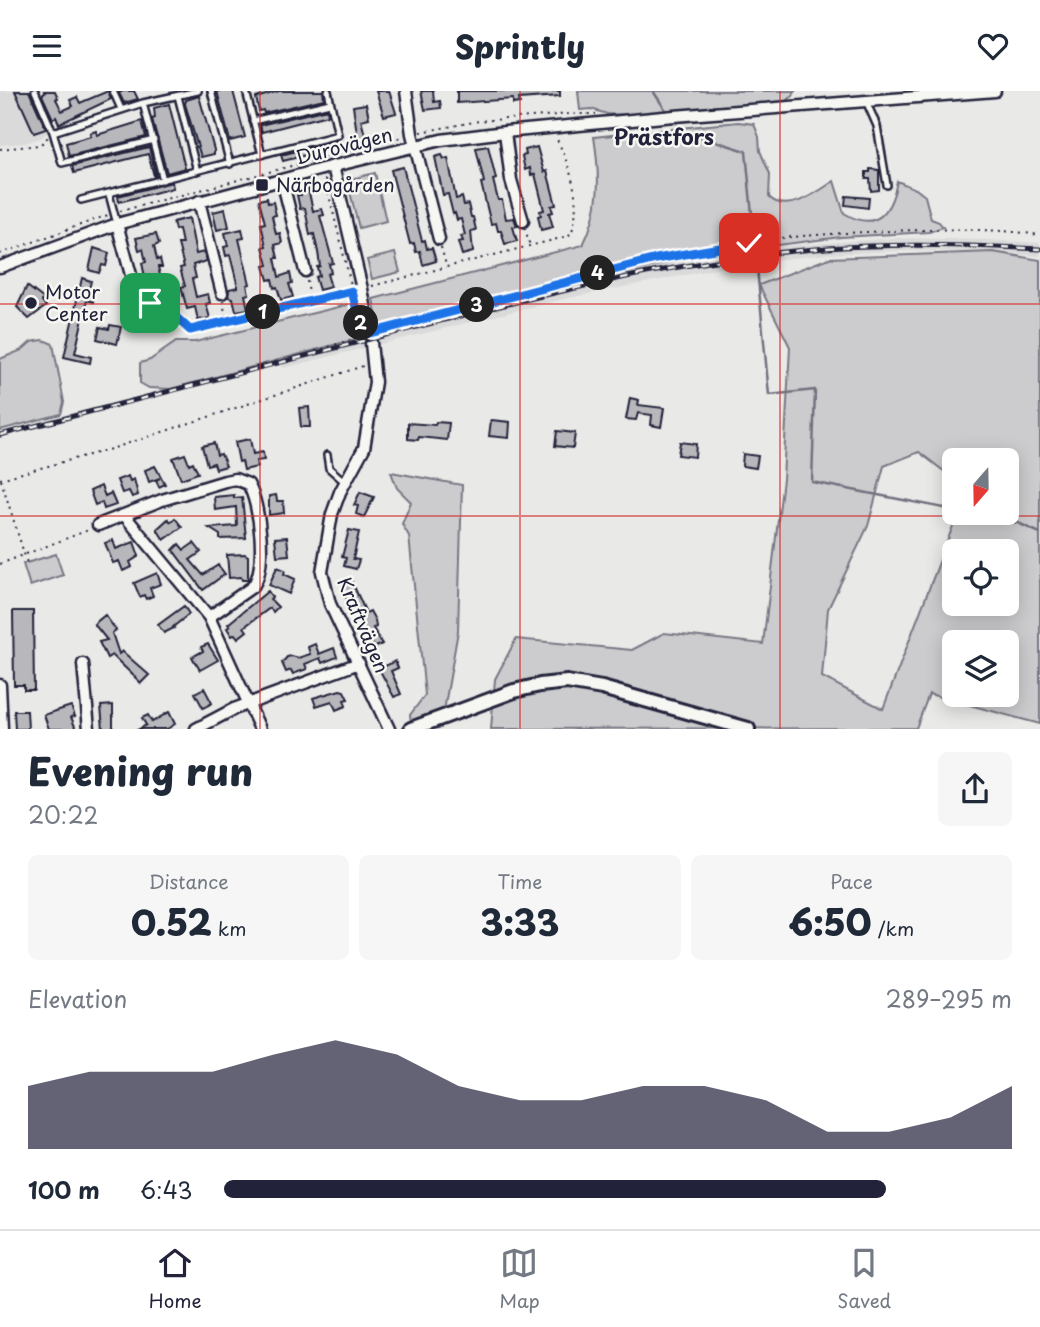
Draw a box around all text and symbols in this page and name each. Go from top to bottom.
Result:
text: Sprintly [455,22,585,70]
icon: menu [28,27,66,65]
icon: heart [974,27,1012,65]
street label: Durovägen [292,119,395,171]
district label: Prästfors [614,120,714,152]
place label: Närbogården [276,170,395,198]
marker: Närbogården [254,177,270,193]
pin [719,213,779,273]
icon: check [730,224,768,262]
pin: 4 [580,255,616,291]
text: 4 [591,258,604,286]
pin [120,273,180,333]
place label: Motor Center [45,277,108,327]
icon: arrive [131,284,169,322]
pin: 3 [460,287,494,323]
text: 3 [470,290,483,318]
marker: Motor Center [23,295,39,311]
pin: 1 [246,295,280,329]
text: 1 [258,297,267,325]
pin: 2 [344,306,378,341]
text: 2 [354,308,367,336]
north arrow [942,448,1018,525]
map controls [942,448,1019,707]
button: locate [942,539,1019,616]
street label: Kraftvägen [331,572,397,677]
button: layers [942,630,1019,707]
text: Evening run [28,742,253,799]
button: share [938,752,1012,826]
text: 20:22 [28,797,98,832]
text: Distance [149,867,229,895]
text: Time [498,867,542,895]
text: Pace [830,867,873,895]
text: 0.52 [131,895,212,948]
text: 3:33 [481,895,559,948]
text: 6:50 [788,895,872,948]
text: km [212,914,246,942]
text: /km [872,914,914,942]
text: Elevation [28,981,127,1016]
text: 289–295 m [886,981,1012,1016]
text: 100 m [28,1172,100,1207]
text: 6:43 [140,1172,193,1207]
tab: Home [149,1244,202,1314]
tab: Map [499,1244,540,1314]
tab: Saved [837,1244,891,1314]

